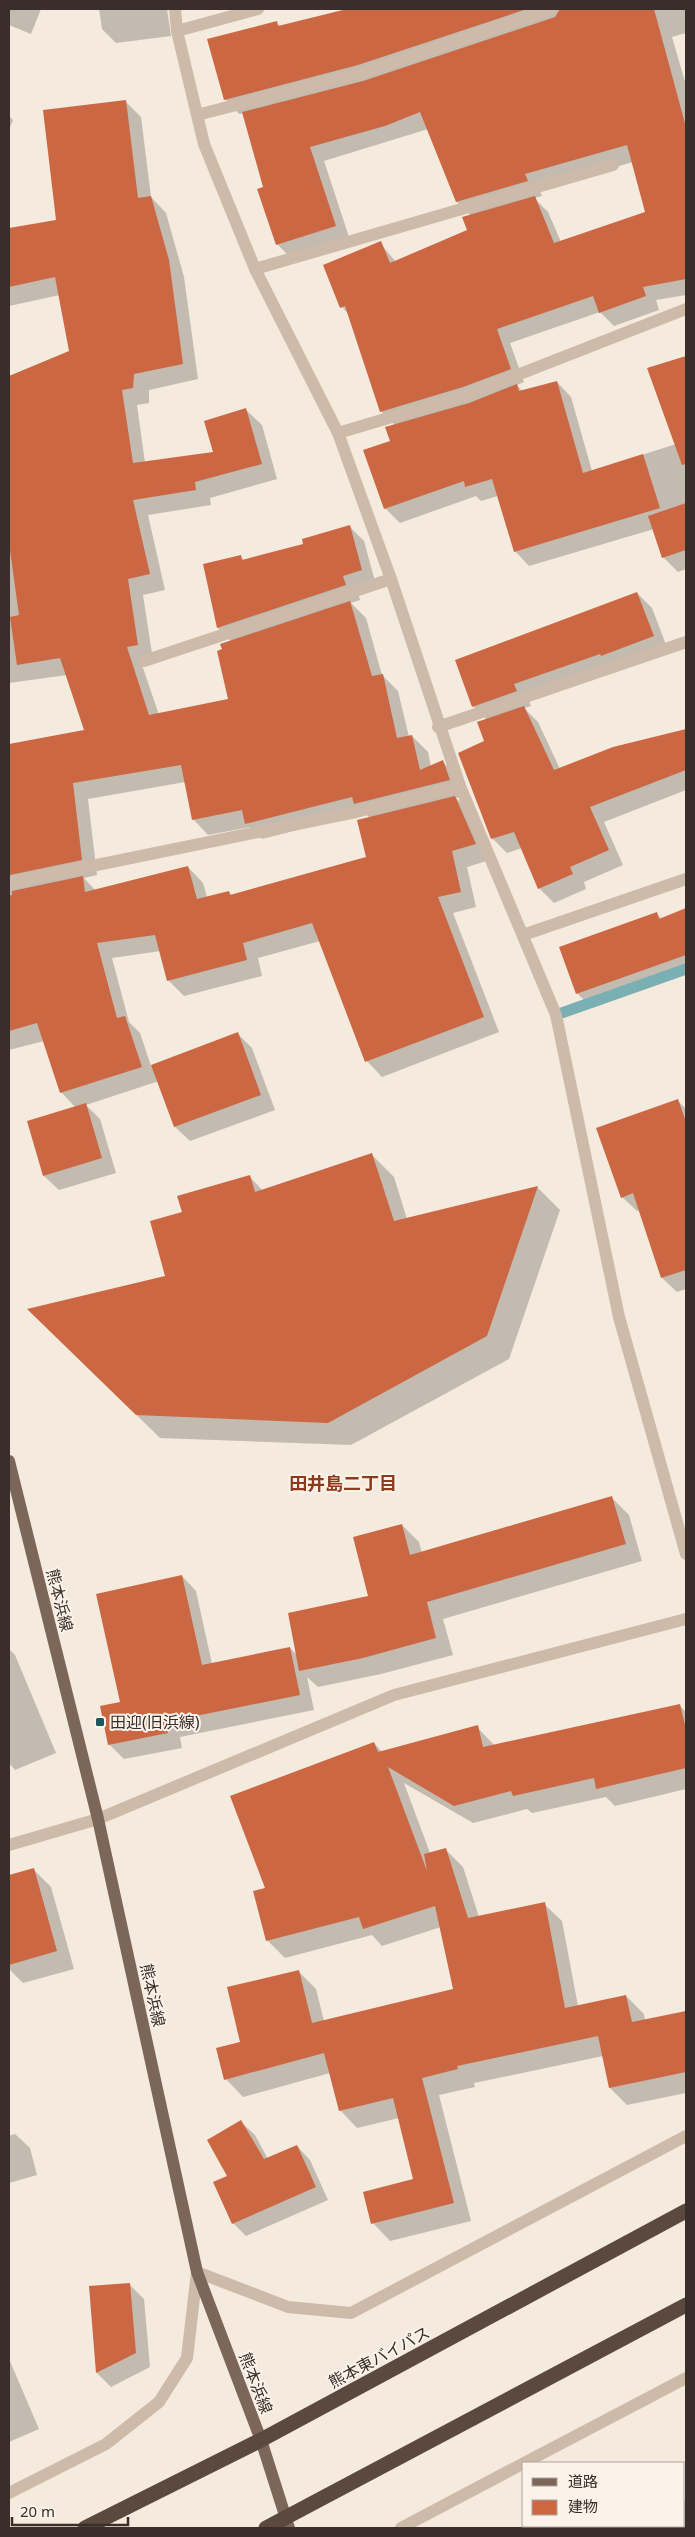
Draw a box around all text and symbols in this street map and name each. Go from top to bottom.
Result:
district label: 田井島二丁目 [289,1471,397,1495]
street label: 熊本浜線 [42,1566,78,1634]
place label: 田迎(旧浜線) [110,1711,200,1733]
marker: 田迎(旧浜線) [94,1716,106,1728]
street label: 熊本浜線 [136,1961,170,2029]
street label: 熊本東バイパス [325,2321,433,2393]
street label: 熊本浜線 [234,2349,278,2417]
legend [522,2462,685,2527]
text: 道路 [568,2471,598,2491]
scale bar [12,2494,129,2526]
text: 建物 [568,2496,598,2516]
text: 20 m [20,2501,55,2521]

